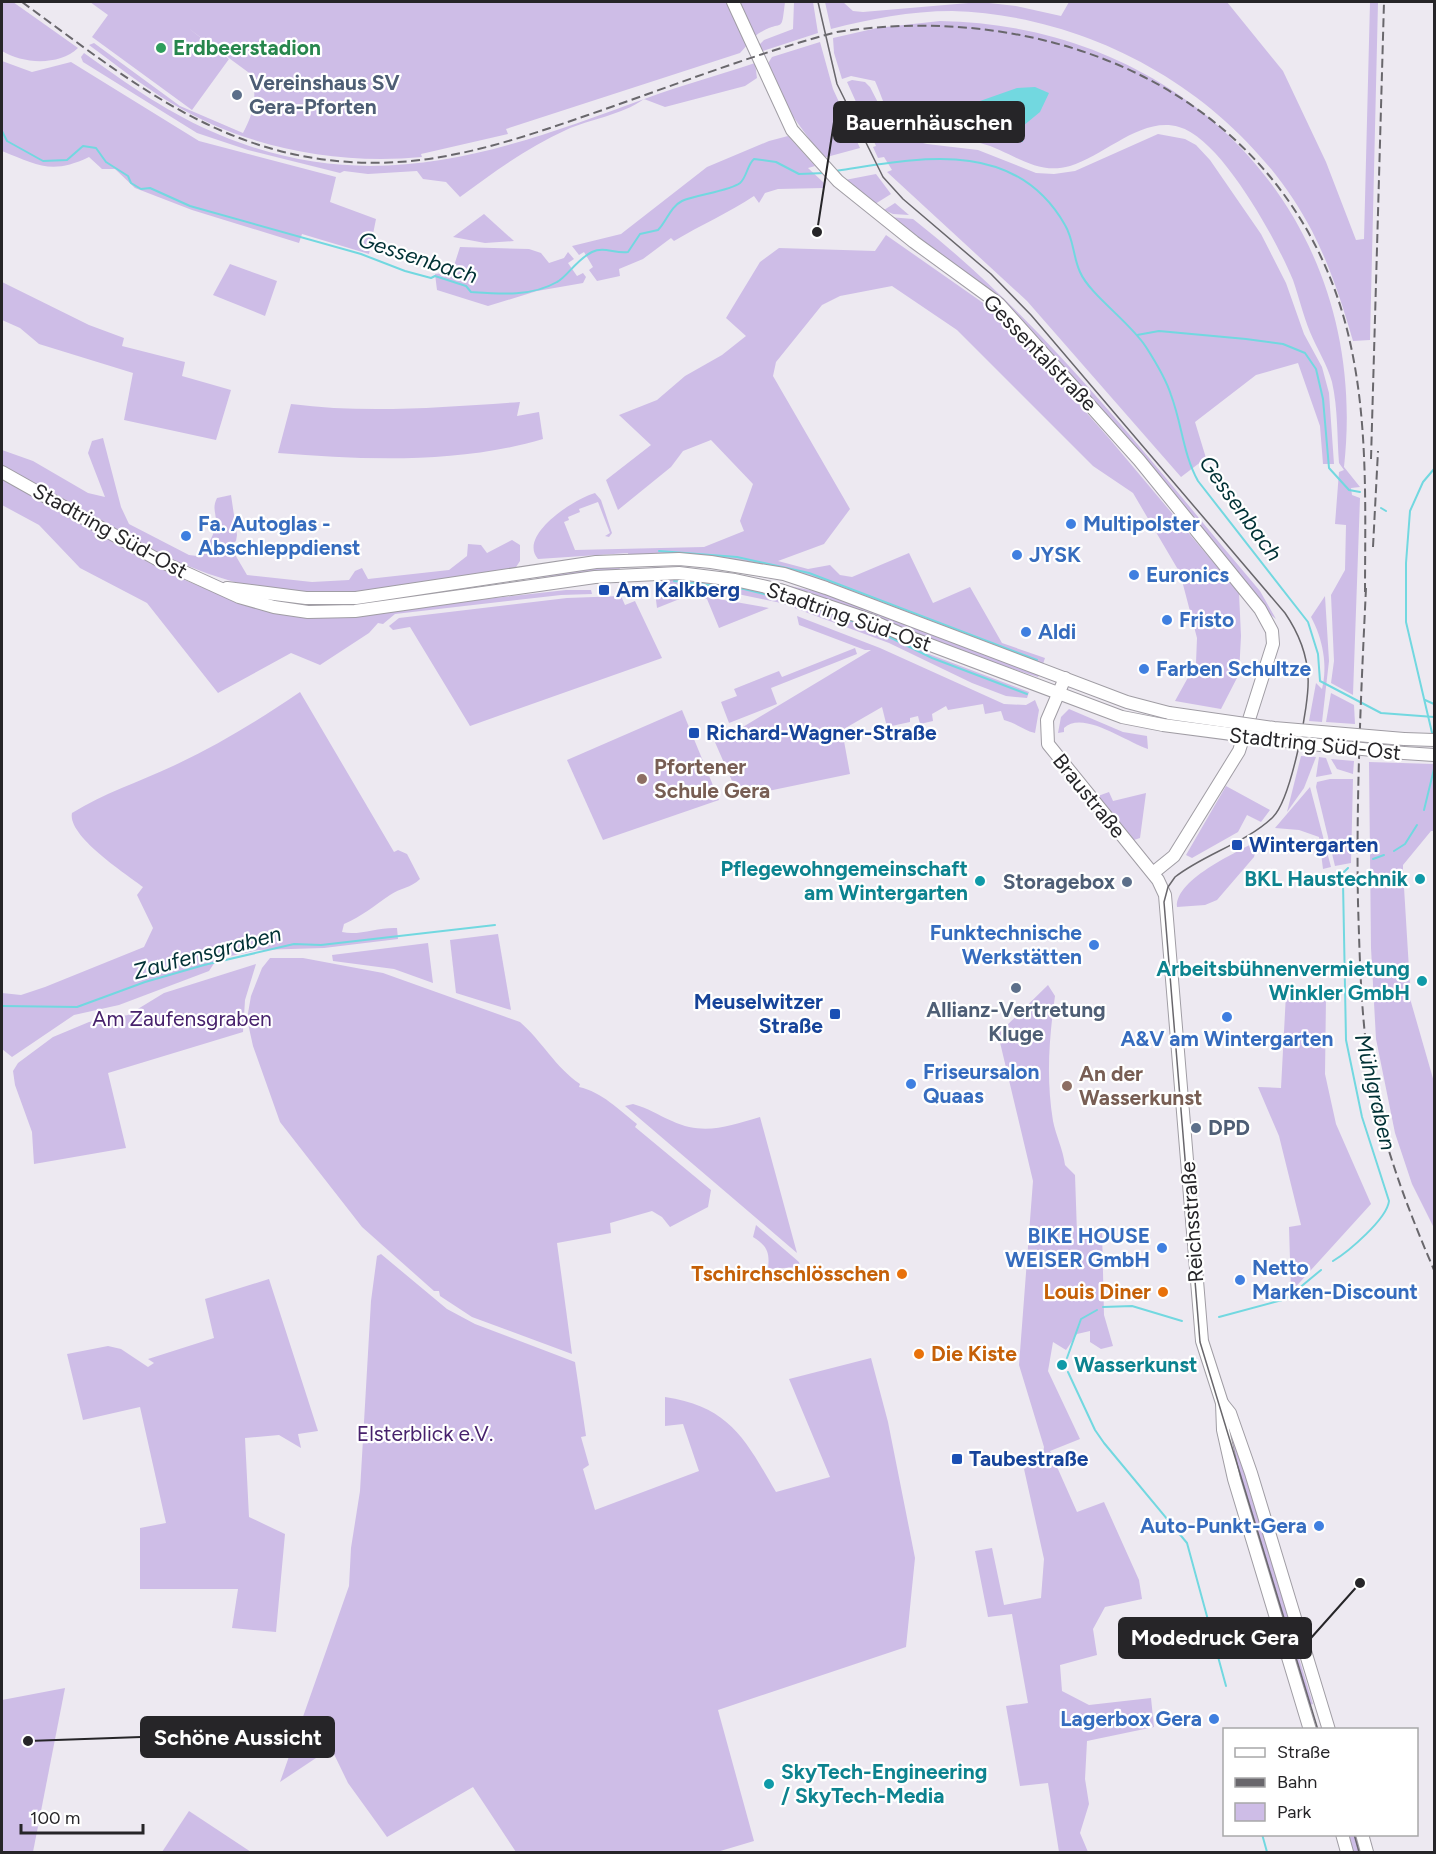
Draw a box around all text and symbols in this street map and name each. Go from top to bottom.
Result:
place label: Erdbeerstadion [173,35,321,60]
marker: Erdbeerstadion [154,41,168,55]
place label: Vereinshaus SV Gera-Pforten [249,70,400,119]
marker: Vereinshaus SV Gera-Pforten [230,88,244,102]
callout: Bauernhäuschen [834,102,1024,142]
text: Bauernhäuschen [846,109,1012,136]
water label: Gessenbach [355,226,481,289]
street label: Gessentalstraße [978,289,1102,416]
water label: Gessenbach [1193,450,1288,566]
street label: Stadtring Süd-Ost [29,478,192,583]
place label: Fa. Autoglas - Abschleppdienst [198,511,361,560]
place label: Multipolster [1083,511,1200,536]
marker: Multipolster [1064,517,1078,531]
marker: Fa. Autoglas - Abschleppdienst [179,529,193,543]
place label: JYSK [1029,542,1081,567]
marker: JYSK [1010,548,1024,562]
place label: Euronics [1146,562,1229,587]
marker: Euronics [1127,568,1141,582]
place label: Am Kalkberg [616,577,740,602]
street label: Stadtring Süd-Ost [763,577,935,656]
marker: Am Kalkberg [597,583,611,597]
place label: Fristo [1179,607,1234,632]
marker: Fristo [1160,613,1174,627]
place label: Aldi [1038,619,1076,644]
marker: Aldi [1019,625,1033,639]
place label: Farben Schultze [1156,656,1311,681]
marker: Farben Schultze [1137,662,1151,676]
place label: Richard-Wagner-Straße [706,720,937,745]
street label: Stadtring Süd-Ost [1228,722,1402,765]
marker: Richard-Wagner-Straße [687,726,701,740]
street label: Braustraße [1048,748,1131,843]
place label: Pfortener Schule Gera [654,754,770,803]
marker: Pfortener Schule Gera [635,772,649,786]
place label: Wintergarten [1249,832,1379,857]
marker: Wintergarten [1230,838,1244,852]
place label: Pflegewohngemeinschaft am Wintergarten [720,856,968,905]
place label: BKL Haustechnik [1244,866,1409,891]
place label: Storagebox [1003,869,1116,894]
marker: BKL Haustechnik [1413,872,1427,886]
marker: Pflegewohngemeinschaft am Wintergarten [973,874,987,888]
marker: Storagebox [1120,875,1134,889]
water label: Zaufensgraben [130,920,284,985]
place label: Funktechnische Werkstätten [930,920,1082,969]
marker: Funktechnische Werkstätten [1087,938,1101,952]
place label: Arbeitsbühnenvermietung Winkler GmbH [1156,956,1410,1005]
marker: Arbeitsbühnenvermietung Winkler GmbH [1415,974,1429,988]
marker: Allianz-Vertretung Kluge [1009,981,1023,995]
place label: Meuselwitzer Straße [694,989,823,1038]
place label: Allianz-Vertretung Kluge [926,997,1106,1046]
park label: Am Zaufensgraben [92,1006,272,1031]
marker: Meuselwitzer Straße [828,1007,842,1021]
marker: A&V am Wintergarten [1220,1010,1234,1024]
place label: A&V am Wintergarten [1121,1026,1333,1051]
water label: Mühlgraben [1349,1031,1402,1153]
place label: Friseursalon Quaas [923,1059,1039,1108]
place label: An der Wasserkunst [1079,1061,1203,1110]
marker: Friseursalon Quaas [904,1077,918,1091]
marker: An der Wasserkunst [1060,1079,1074,1093]
place label: DPD [1208,1115,1250,1140]
marker: DPD [1189,1121,1203,1135]
street label: Reichsstraße [1175,1161,1208,1283]
place label: BIKE HOUSE WEISER GmbH [1005,1223,1150,1272]
marker: BIKE HOUSE WEISER GmbH [1155,1241,1169,1255]
place label: Netto Marken-Discount [1252,1255,1418,1304]
place label: Tschirchschlösschen [691,1261,890,1286]
marker: Tschirchschlösschen [895,1267,909,1281]
marker: Netto Marken-Discount [1233,1273,1247,1287]
place label: Louis Diner [1044,1279,1151,1304]
marker: Louis Diner [1156,1285,1170,1299]
place label: Die Kiste [931,1341,1017,1366]
marker: Die Kiste [912,1347,926,1361]
place label: Wasserkunst [1074,1352,1198,1377]
marker: Wasserkunst [1055,1358,1069,1372]
park label: Elsterblick e.V. [357,1421,493,1446]
place label: Taubestraße [969,1446,1089,1471]
marker: Taubestraße [950,1452,964,1466]
place label: Auto-Punkt-Gera [1140,1513,1307,1538]
marker: Auto-Punkt-Gera [1312,1519,1326,1533]
callout: Modedruck Gera [1119,1618,1311,1658]
text: Modedruck Gera [1131,1624,1299,1651]
place label: Lagerbox Gera [1060,1706,1202,1731]
marker: Lagerbox Gera [1207,1712,1221,1726]
callout: Schöne Aussicht [141,1717,334,1757]
text: Schöne Aussicht [154,1724,322,1751]
legend [1223,1728,1418,1836]
text: Straße [1277,1741,1330,1763]
place label: SkyTech-Engineering / SkyTech-Media [781,1759,987,1808]
text: Bahn [1277,1771,1317,1793]
marker: SkyTech-Engineering / SkyTech-Media [762,1777,776,1791]
scale bar [21,1797,142,1835]
text: Park [1277,1801,1312,1823]
text: 100 m [30,1807,80,1829]

